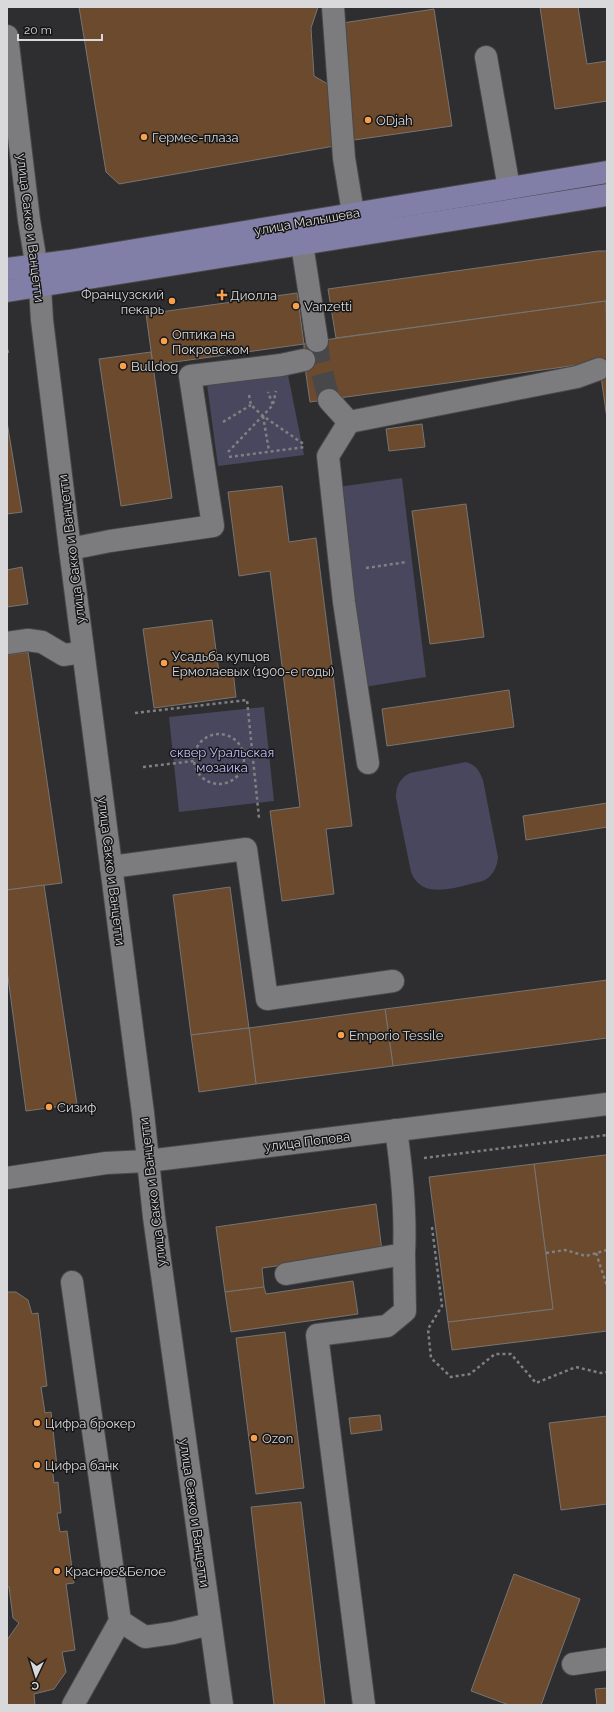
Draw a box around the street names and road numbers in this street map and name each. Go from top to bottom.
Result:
street label: улица Сакко и Ванцетти [14,153,47,303]
street label: улица Малышева [253,205,361,238]
street label: улица Сакко и Ванцетти [55,474,88,624]
street label: улица Сакко и Ванцетти [95,796,128,946]
street label: улица Сакко и Ванцетти [136,1117,169,1267]
street label: улица Попова [263,1129,351,1154]
street label: улица Сакко и Ванцетти [177,1438,212,1588]

